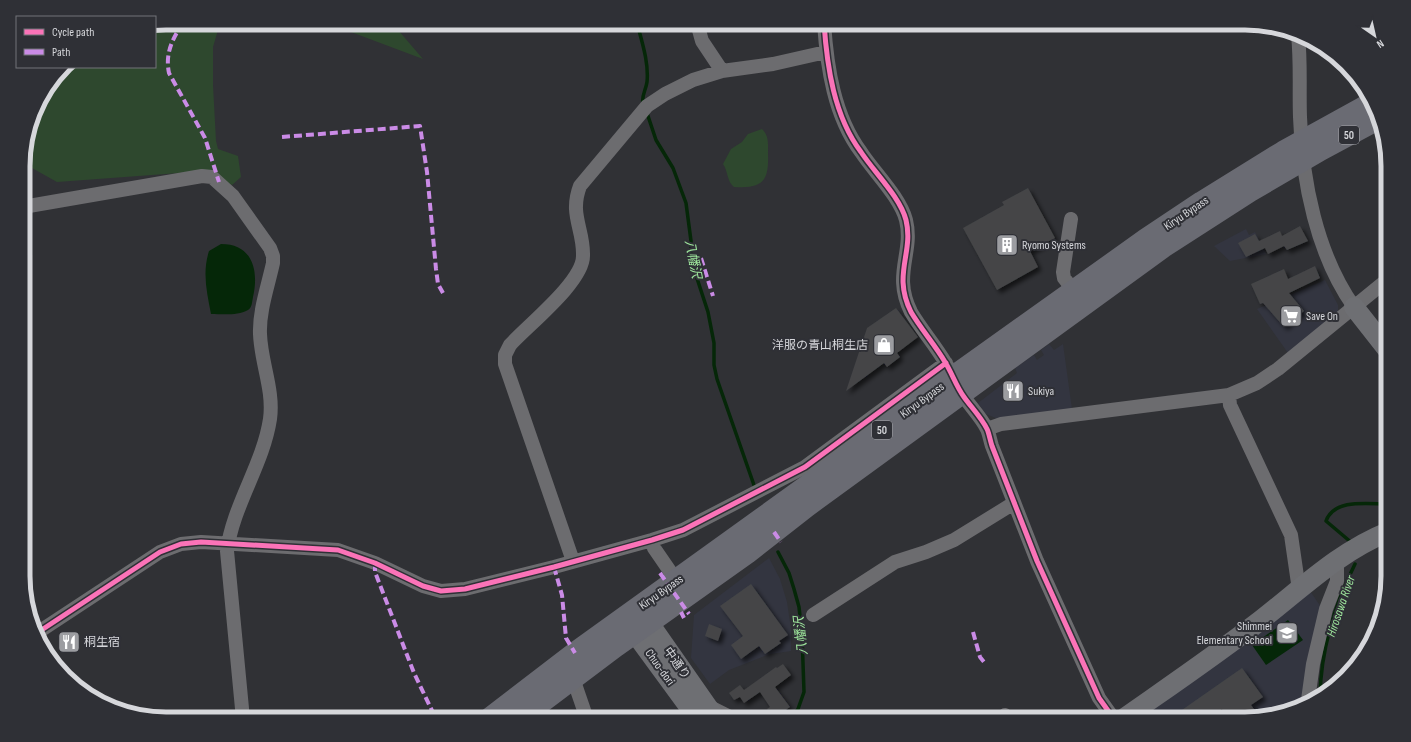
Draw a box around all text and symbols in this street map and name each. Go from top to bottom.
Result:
legend [16,16,156,68]
north arrow [1355,16,1395,56]
text: Cycle path [52,25,94,40]
text: N [1374,37,1386,51]
text: Path [52,45,70,60]
road number: 50 [1339,126,1359,144]
street label: Kiryu Bypass [1161,193,1212,234]
building icon: Ryomo Systems [994,232,1020,258]
place label: Ryomo Systems [1022,238,1086,253]
water label: 八幡沢 [681,239,705,282]
supermarket icon: Save On [1278,303,1304,329]
place label: Save On [1306,309,1338,324]
shop icon: 洋服の青山桐生店 [871,332,897,358]
place label: 洋服の青山桐生店 [772,338,868,353]
restaurant icon: Sukiya [1000,378,1026,404]
street label: Kiryu Bypass [897,379,947,421]
place label: Sukiya [1028,384,1054,399]
road number: 50 [872,421,892,439]
street label: Kiryu Bypass [636,572,686,613]
water label: Hirosawa River [1323,572,1359,639]
water label: 八幡沢 [791,614,811,656]
place label: Shimmei Elementary School [1197,619,1272,648]
school or university icon: Shimmei Elementary School [1274,620,1300,646]
restaurant icon: 桐生宿 [56,629,82,655]
place label: 桐生宿 [84,635,120,650]
street label: 中通り [660,644,693,682]
street label: Chuo-dori [641,646,678,688]

